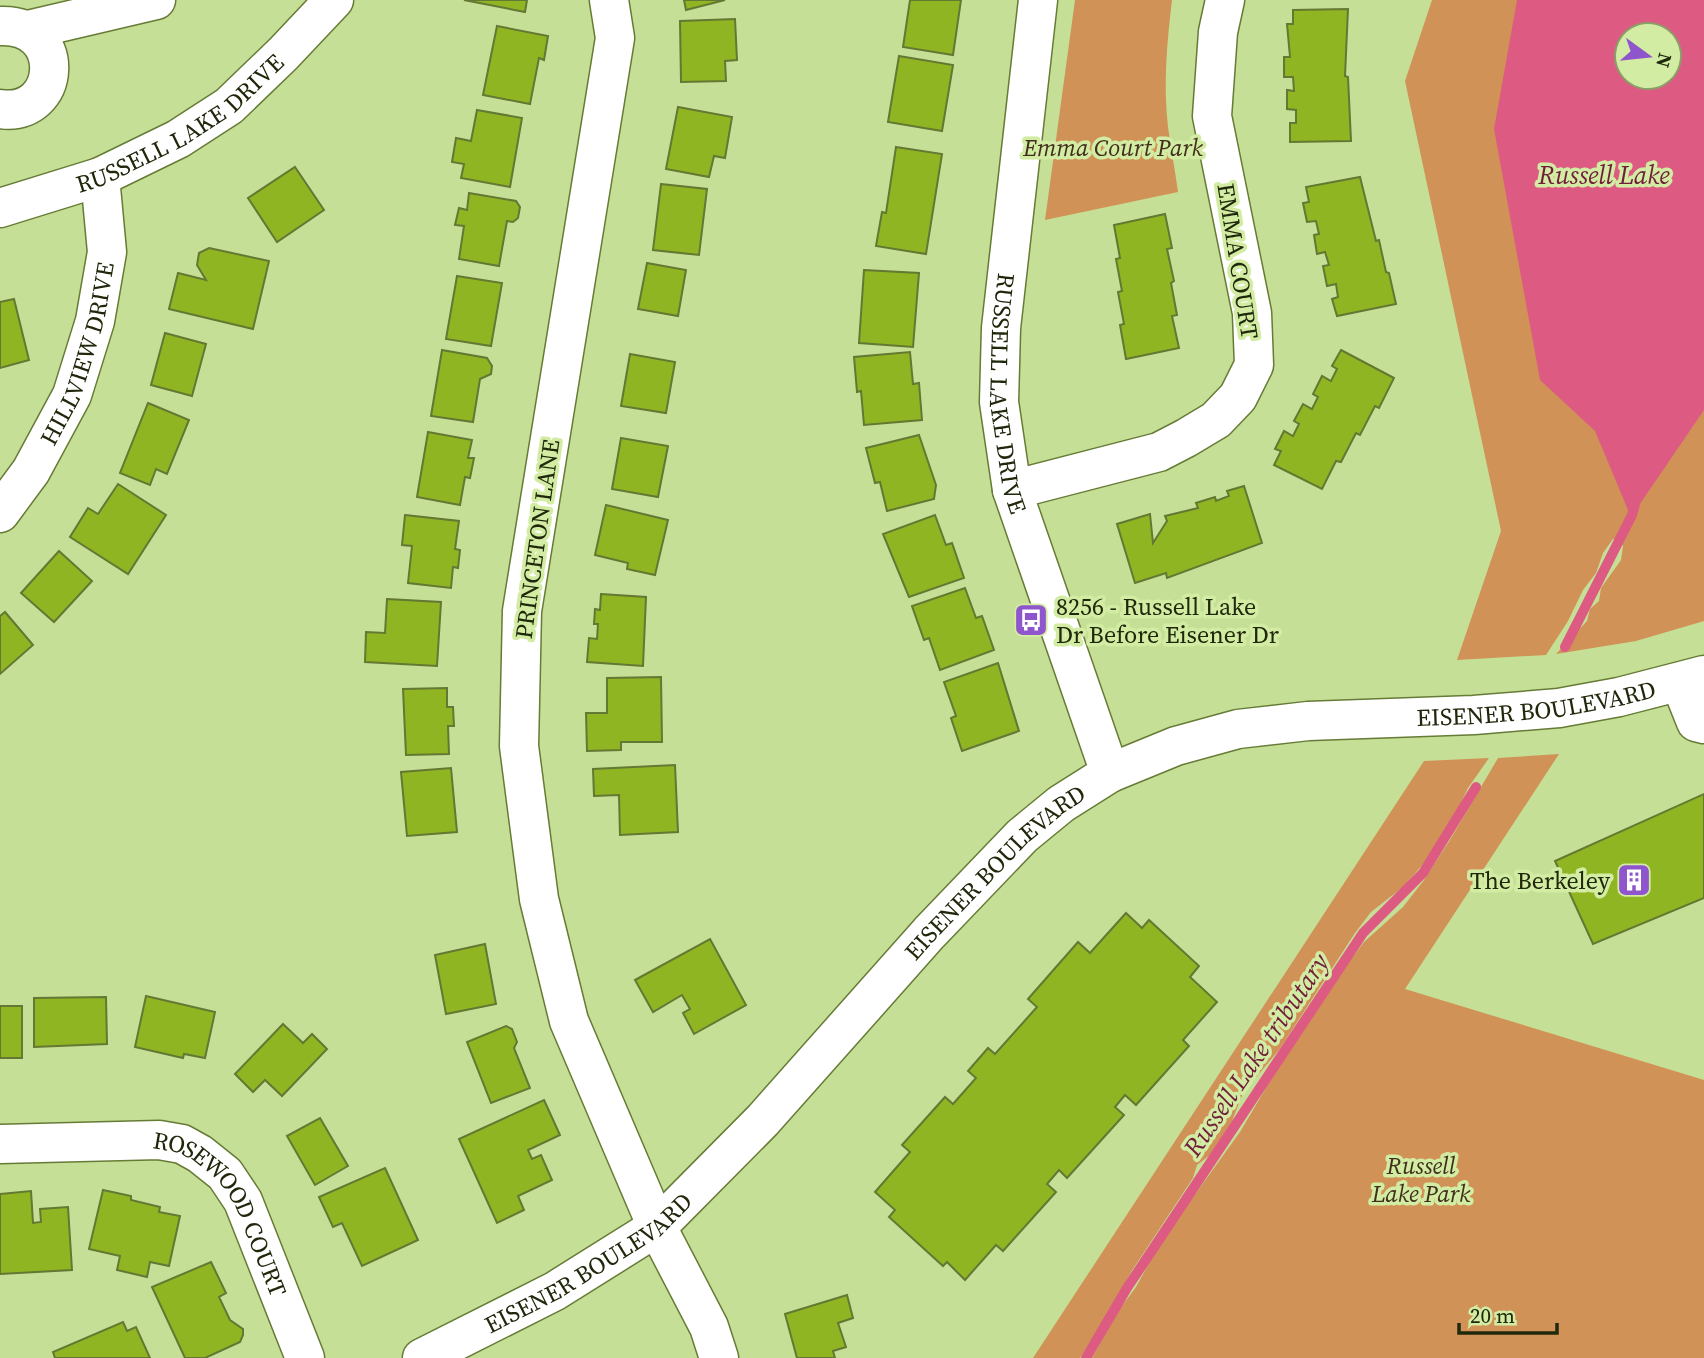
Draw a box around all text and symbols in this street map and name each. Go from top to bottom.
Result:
north arrow [1613,21,1683,91]
street label: RUSSELL LAKE DRIVE [72,46,291,200]
text: N [1650,50,1679,71]
park label: Emma Court Park [1022,131,1204,164]
water label: Russell Lake [1537,157,1670,193]
street label: EMMA COURT [1209,181,1267,342]
street label: HILLVIEW DRIVE [32,259,121,451]
street label: RUSSELL LAKE DRIVE [982,271,1035,518]
street label: PRINCETON LANE [507,437,567,641]
place label: 8256 - Russell Lake Dr Before Eisener Dr [1056,590,1279,651]
bus stop icon: 8256 - Russell Lake Dr Before Eisener Dr [1012,601,1050,639]
street label: EISENER BOULEVARD [1416,672,1659,734]
street label: EISENER BOULEVARD [896,776,1092,967]
building icon: The Berkeley [1615,861,1653,899]
place label: The Berkeley [1470,864,1611,897]
water label: Russell Lake tributary [1174,946,1338,1164]
street label: ROSEWOOD COURT [151,1123,296,1301]
park label: Russell Lake Park [1371,1149,1471,1210]
street label: EISENER BOULEVARD [478,1185,699,1341]
scale bar [1459,1292,1557,1336]
text: 20 m [1470,1301,1515,1330]

